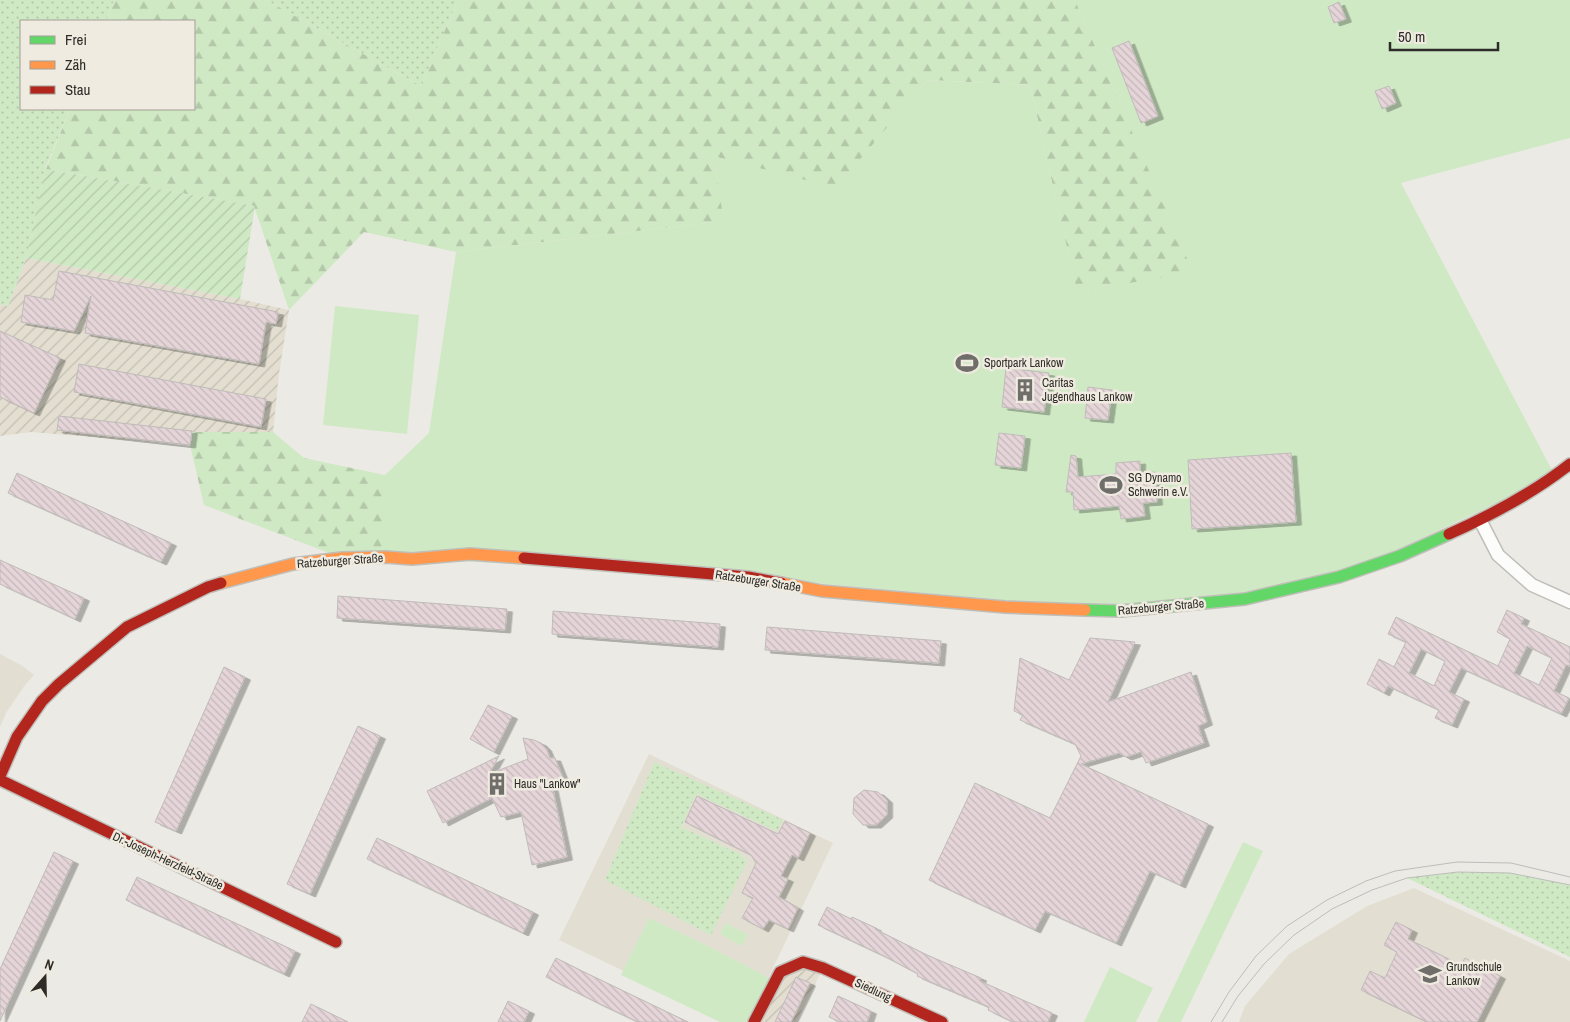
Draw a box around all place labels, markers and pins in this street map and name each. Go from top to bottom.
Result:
sports icon: Sportpark Lankow [954,350,980,376]
place label: Sportpark Lankow [984,355,1064,371]
place label: Caritas Jugendhaus Lankow [1042,375,1133,405]
building icon: Caritas Jugendhaus Lankow [1012,377,1038,403]
place label: SG Dynamo Schwerin e.V. [1128,470,1188,500]
sports icon: SG Dynamo Schwerin e.V. [1098,472,1124,498]
building icon: Haus "Lankow" [484,771,510,797]
place label: Haus "Lankow" [514,776,581,792]
place label: Grundschule Lankow [1446,959,1502,989]
school or university icon: Grundschule Lankow [1417,961,1443,987]

